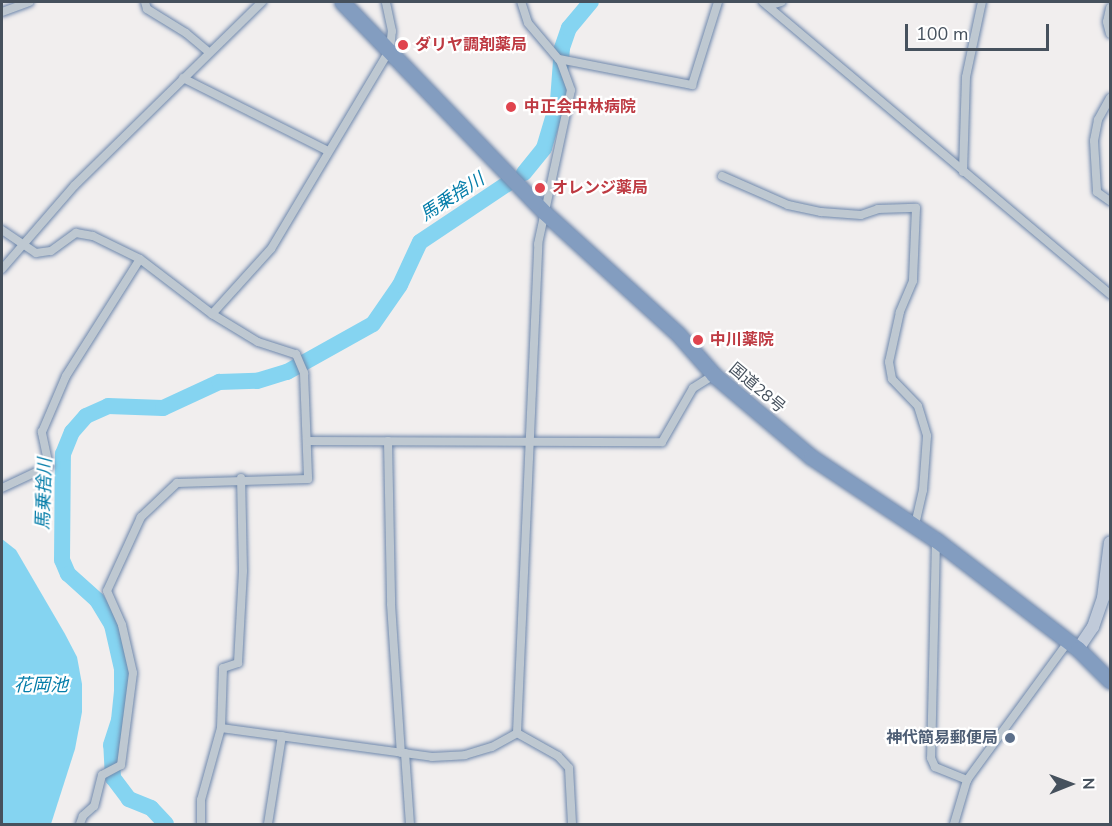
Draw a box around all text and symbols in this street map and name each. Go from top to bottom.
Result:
scale bar [908,12,1052,50]
text: 100 m [916,22,968,46]
place label: ダリヤ調剤薬局 [415,35,527,55]
marker: ダリヤ調剤薬局 [396,38,410,52]
place label: 中正会中林病院 [524,97,636,117]
marker: 中正会中林病院 [502,98,520,116]
water label: 馬乗捨川 [416,168,488,226]
place label: オレンジ薬局 [552,178,648,198]
marker: オレンジ薬局 [533,181,547,195]
place label: 中川薬院 [710,330,774,350]
marker: 中川薬院 [691,333,705,347]
street label: 国道28号 [725,359,789,417]
water label: 馬乗捨川 [32,458,56,530]
water label: 花岡池 [14,674,68,696]
place label: 神代簡易郵便局 [886,728,998,748]
marker: 神代簡易郵便局 [1003,731,1017,745]
north arrow [1040,754,1100,814]
text: N [1077,778,1099,790]

